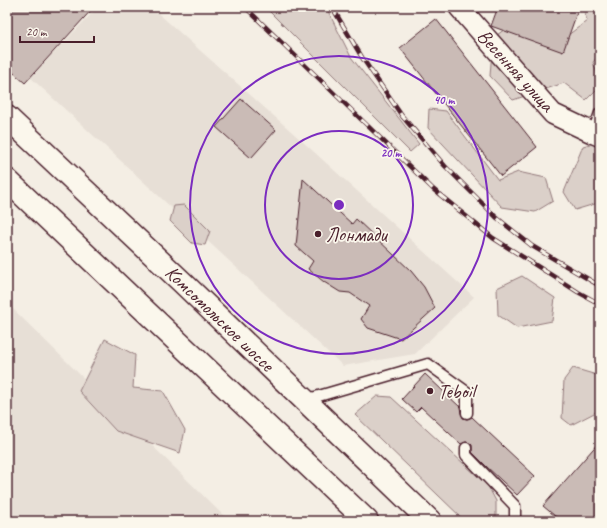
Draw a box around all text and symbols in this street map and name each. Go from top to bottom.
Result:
scale bar [20,18,94,44]
text: 20 m [26,24,48,40]
street label: Весенняя улица [472,24,560,118]
text: 40 m [434,92,455,108]
text: 20 m [381,145,402,161]
centre of rings [332,198,346,212]
place label: Лонмади [326,222,389,247]
marker: Лонмади [313,229,323,239]
street label: Комсомольское шоссе [160,260,281,378]
place label: Teboil [438,379,478,404]
marker: Teboil [425,386,435,396]

